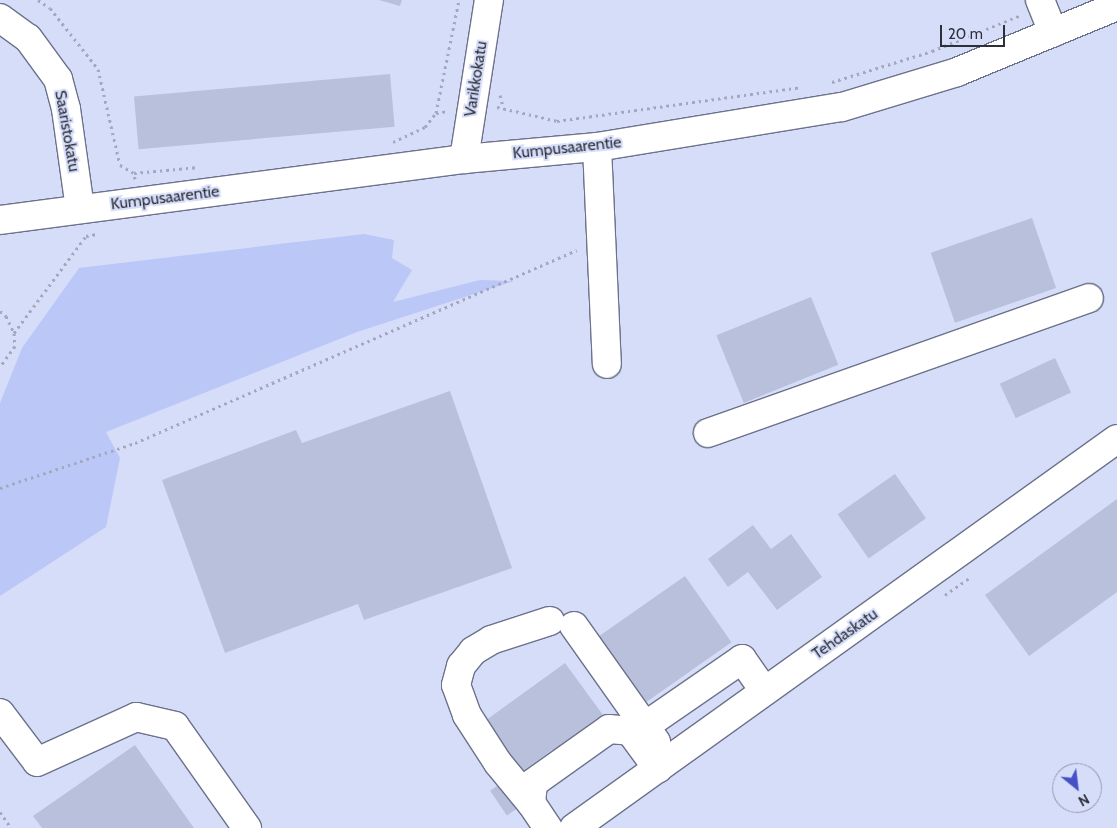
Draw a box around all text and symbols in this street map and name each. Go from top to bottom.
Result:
scale bar [942,15,1007,47]
text: 20 m [948,25,983,43]
street label: Varikkokatu [461,40,491,118]
street label: Saaristokatu [50,89,84,173]
street label: Kumpusaarentie [512,133,622,163]
street label: Kumpusaarentie [110,182,220,214]
street label: Tehdaskatu [808,604,882,664]
north arrow [1052,763,1102,813]
text: N [1075,790,1092,811]

